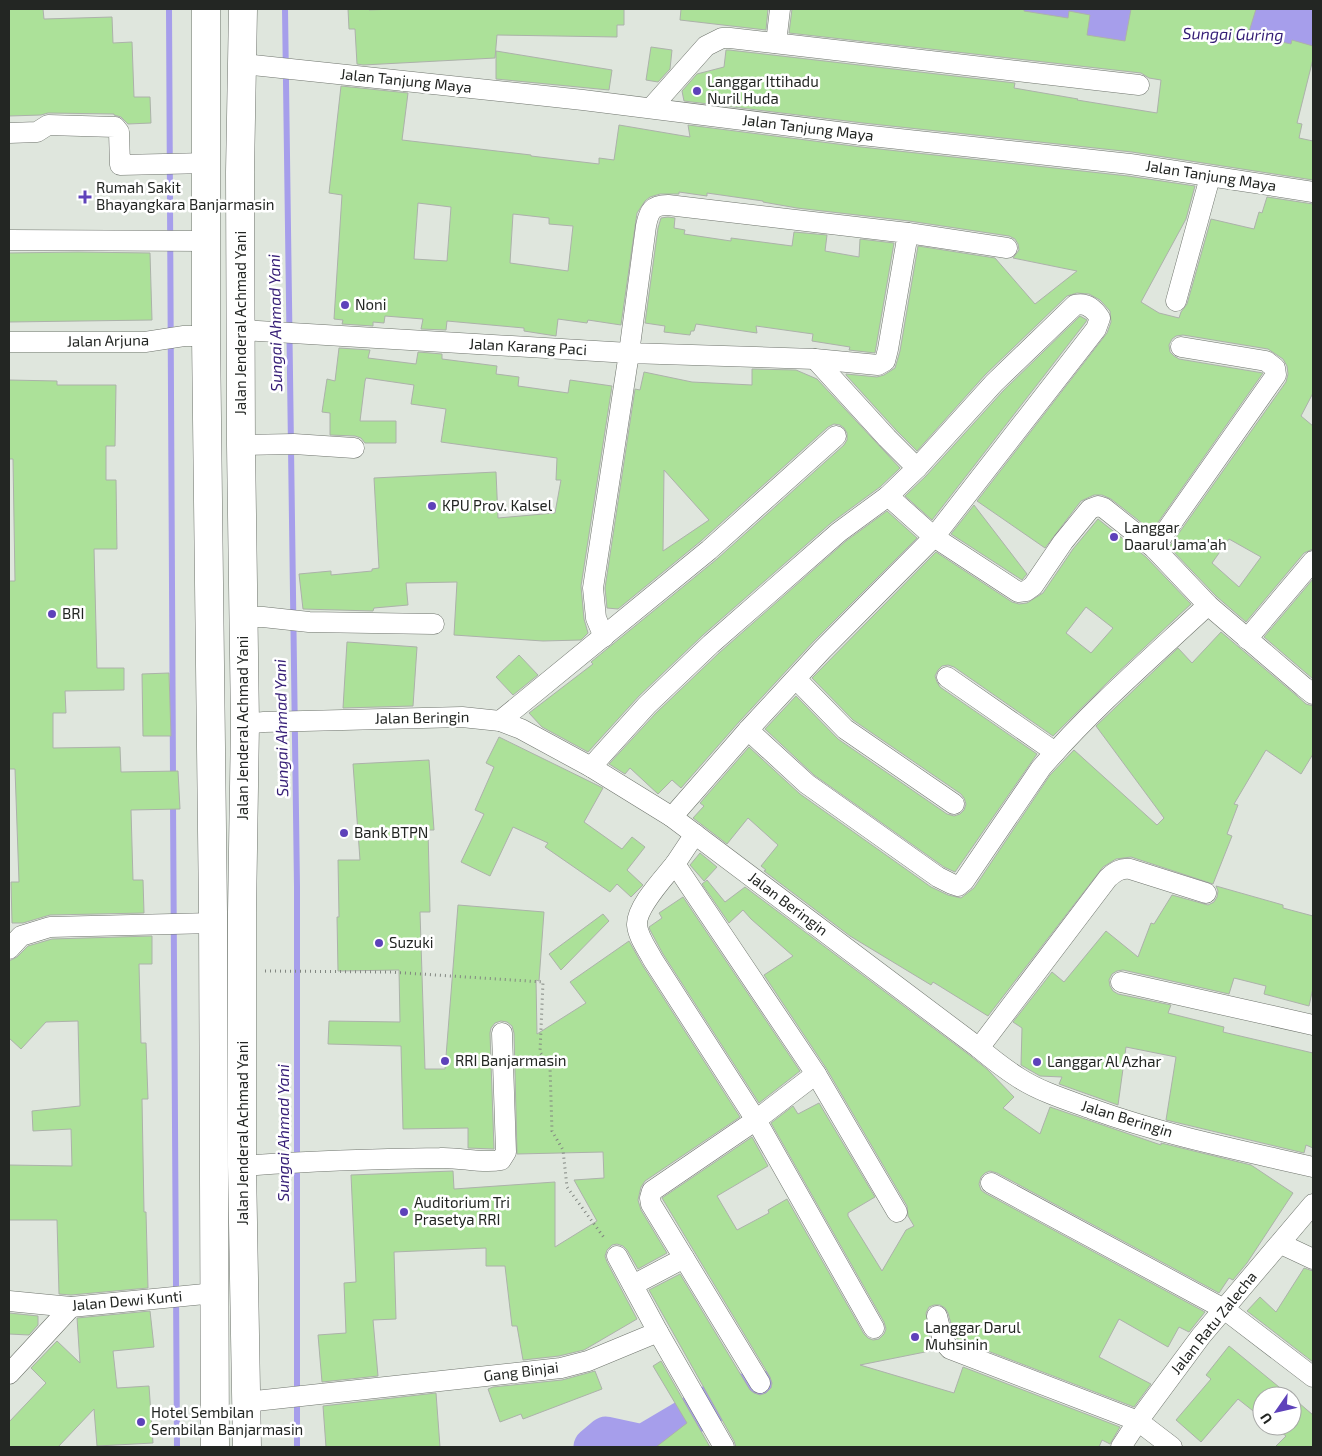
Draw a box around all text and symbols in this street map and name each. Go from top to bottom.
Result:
water label: Sungai Guring [1182,23,1284,44]
street label: Jalan Tanjung Maya [339,64,473,97]
place label: Langgar Ittihadu Nuril Huda [707,72,819,107]
marker: Langgar Ittihadu Nuril Huda [691,85,703,97]
street label: Jalan Tanjung Maya [741,110,875,145]
street label: Jalan Tanjung Maya [1144,156,1278,195]
place label: Rumah Sakit Bhayangkara Banjarmasin [96,178,275,214]
marker: Rumah Sakit Bhayangkara Banjarmasin [78,190,92,204]
street label: Jalan Jenderal Achmad Yani [231,231,249,415]
water label: Sungai Ahmad Yani [264,254,285,392]
place label: Noni [355,295,387,313]
marker: Noni [339,299,351,311]
street label: Jalan Arjuna [67,330,149,351]
street label: Jalan Karang Paci [469,334,587,358]
place label: KPU Prov. Kalsel [442,496,553,514]
marker: KPU Prov. Kalsel [426,500,438,512]
place label: Langgar Daarul Jama'ah [1124,518,1227,553]
marker: Langgar Daarul Jama'ah [1108,531,1120,543]
place label: BRI [62,604,85,622]
marker: BRI [46,608,58,620]
street label: Jalan Jenderal Achmad Yani [233,636,251,820]
water label: Sungai Ahmad Yani [270,659,291,797]
street label: Jalan Beringin [374,707,469,727]
place label: Bank BTPN [354,823,428,841]
marker: Bank BTPN [338,827,350,839]
street label: Jalan Beringin [745,868,832,939]
place label: Suzuki [389,933,434,951]
marker: Suzuki [373,937,385,949]
street label: Jalan Jenderal Achmad Yani [233,1041,251,1225]
place label: RRI Banjarmasin [455,1051,567,1070]
place label: Langgar Al Azhar [1047,1052,1162,1070]
marker: RRI Banjarmasin [439,1055,451,1067]
marker: Langgar Al Azhar [1031,1056,1043,1068]
water label: Sungai Ahmad Yani [273,1064,292,1202]
street label: Jalan Beringin [1079,1096,1175,1140]
place label: Auditorium Tri Prasetya RRI [414,1193,510,1228]
marker: Auditorium Tri Prasetya RRI [398,1206,410,1218]
street label: Jalan Ratu Zalecha [1166,1267,1260,1377]
street label: Jalan Dewi Kunti [71,1286,183,1314]
place label: Langgar Darul Muhsinin [925,1318,1021,1353]
marker: Langgar Darul Muhsinin [909,1331,921,1343]
street label: Gang Binjai [482,1357,560,1386]
north arrow [1252,1386,1302,1436]
place label: Hotel Sembilan Sembilan Banjarmasin [151,1403,303,1439]
text: U [1256,1410,1276,1427]
marker: Hotel Sembilan Sembilan Banjarmasin [135,1416,147,1428]

